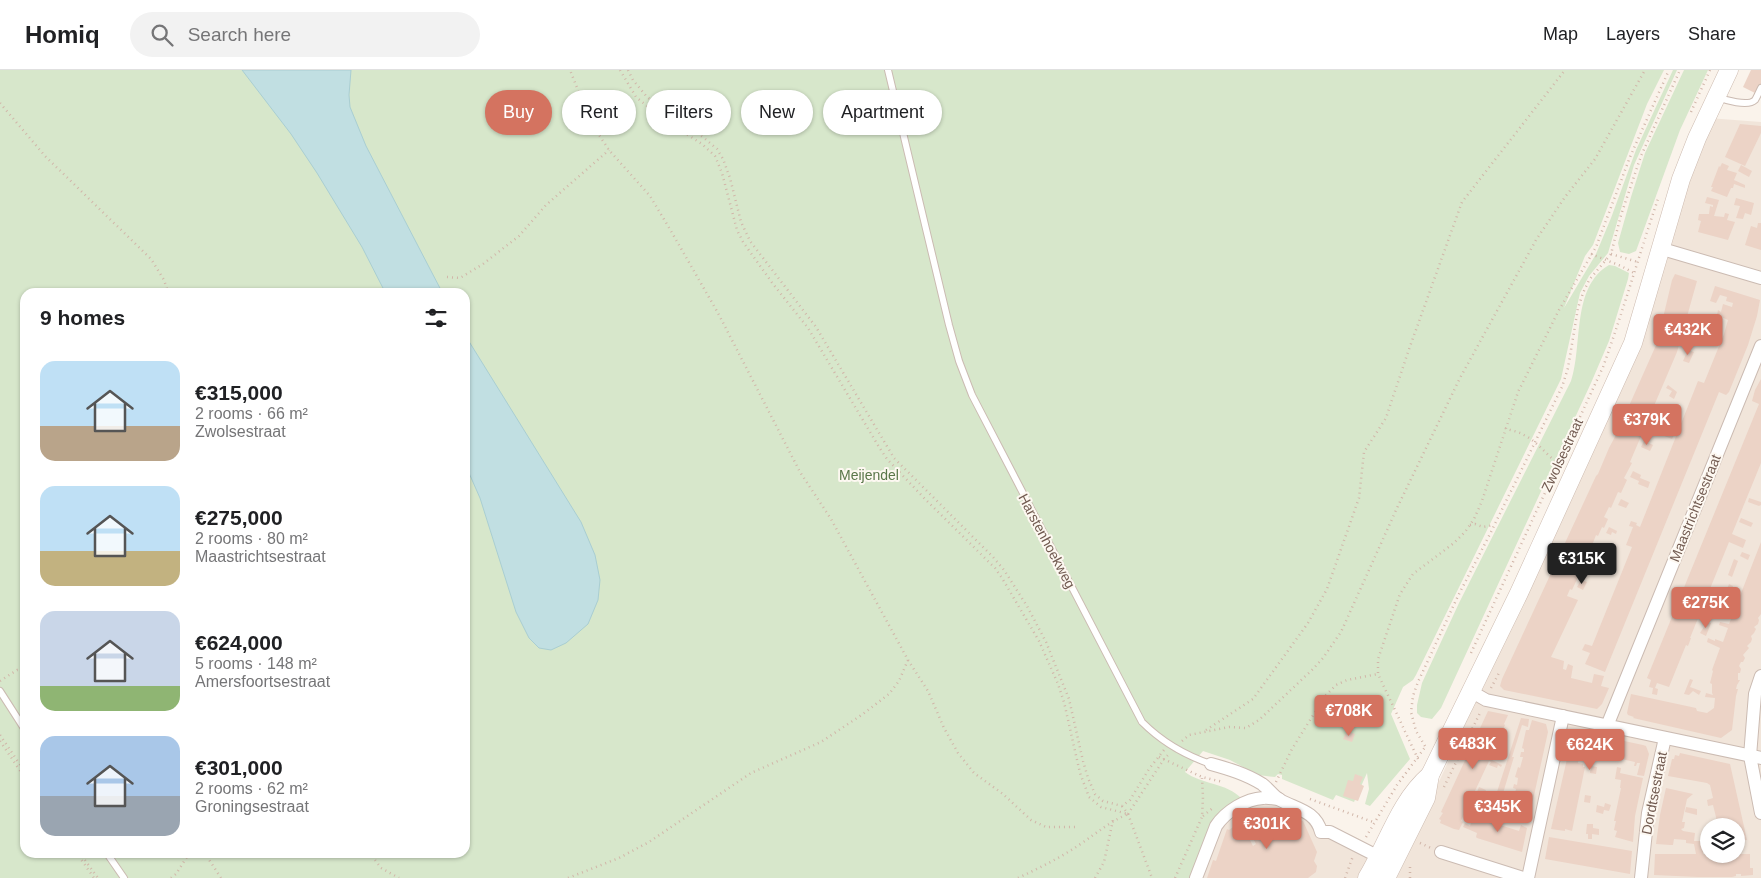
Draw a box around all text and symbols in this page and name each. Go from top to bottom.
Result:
search box [130,12,480,57]
text: Homiq [25,21,100,48]
icon: search [148,21,176,49]
text: Search here [188,24,291,45]
text: Map [1543,24,1578,44]
text: Layers [1606,24,1660,44]
text: Share [1688,24,1736,44]
chip: Buy [485,90,552,135]
chip: Rent [562,90,636,135]
chip: Filters [646,90,731,135]
chip: New [741,90,813,135]
chip: Apartment [823,90,942,135]
icon: filters [422,304,450,332]
text: 9 homes [40,306,125,329]
pin: €432K [1653,314,1723,356]
text: €432K [1664,321,1712,338]
icon: home [80,381,140,441]
text: €315,000 [195,381,283,404]
pin: €379K [1612,404,1682,446]
text: 2 rooms · 66 m² [195,405,308,422]
text: €379K [1623,411,1671,428]
street label: Zwolsestraat [1538,416,1586,494]
text: Zwolsestraat [195,423,286,440]
street label: Maastrichtsestraat [1666,452,1724,564]
park label: Meijendel [839,467,899,483]
street label: Harstenhoekweg [1015,491,1079,591]
icon: home [80,506,140,566]
text: €275,000 [195,506,283,529]
text: 2 rooms · 80 m² [195,530,308,547]
pin: €315K [1547,542,1617,585]
text: Maastrichtsestraat [195,548,326,565]
text: €315K [1558,550,1606,567]
pin: €275K [1671,586,1741,629]
text: €275K [1682,594,1730,611]
icon: home [80,631,140,691]
text: €624,000 [195,631,283,654]
text: 5 rooms · 148 m² [195,655,317,672]
text: Amersfoortsestraat [195,673,330,690]
pin: €708K [1314,694,1384,737]
text: €708K [1325,702,1373,719]
pin: €483K [1438,728,1508,770]
pin: €624K [1555,728,1625,771]
text: €483K [1449,735,1497,752]
text: €624K [1566,736,1614,753]
street label: Dordtsestraat [1638,750,1670,836]
icon: home [80,756,140,816]
text: €301,000 [195,756,283,779]
text: 2 rooms · 62 m² [195,780,308,797]
pin: €345K [1463,790,1533,833]
text: Groningsestraat [195,798,309,815]
text: €345K [1474,798,1522,815]
pin: €301K [1232,808,1302,850]
text: €301K [1243,815,1291,832]
map controls [1700,818,1745,863]
button: layers [1700,818,1745,863]

